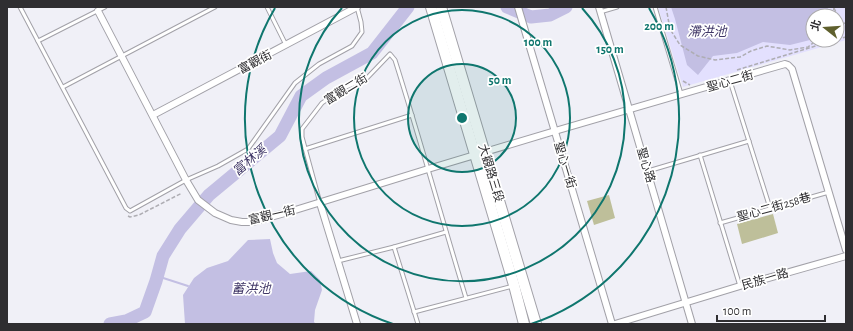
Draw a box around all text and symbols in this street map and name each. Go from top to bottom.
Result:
north arrow [805,8,845,48]
text: 北 [809,18,823,32]
text: 200 m [644,20,674,32]
water label: 滯洪池 [687,25,728,39]
text: 100 m [524,36,552,48]
text: 150 m [596,43,624,55]
street label: 富觀街 [236,47,274,76]
street label: 聖心二街 [705,68,755,93]
street label: 富觀二街 [322,71,370,107]
text: 50 m [489,74,512,86]
centre of rings [455,111,469,125]
street label: 聖心一街 [552,140,579,190]
water label: 富林溪 [230,141,271,179]
street label: 大觀路三段 [476,142,506,203]
street label: 聖心路 [635,146,658,184]
street label: 聖心二街258巷 [735,190,812,223]
street label: 富觀一街 [247,203,297,226]
street label: 民族一路 [740,266,790,291]
water label: 蓄洪池 [231,282,272,296]
scale bar [717,297,825,323]
text: 100 m [723,305,751,317]

